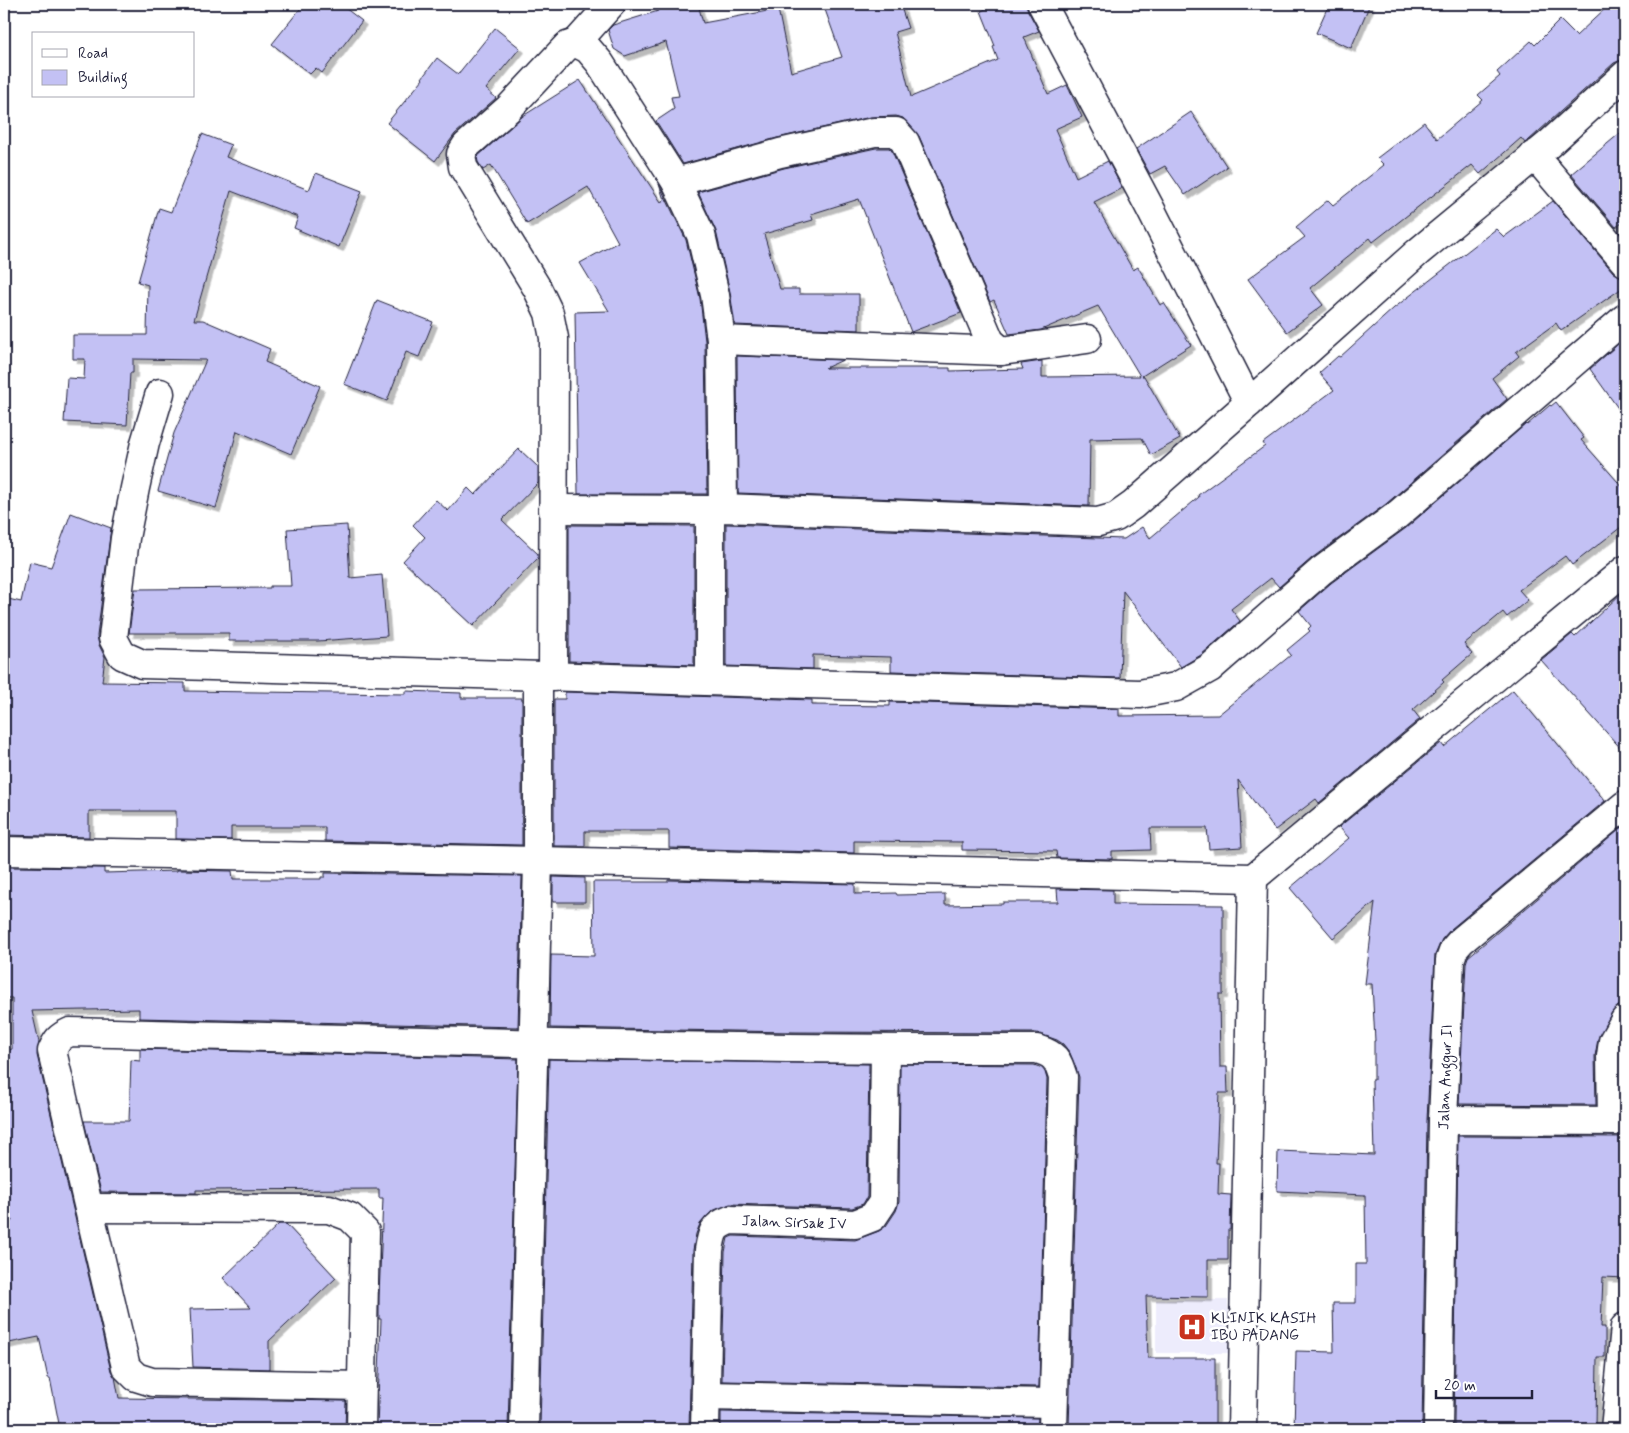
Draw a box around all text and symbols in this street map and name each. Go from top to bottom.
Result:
legend [32,32,195,98]
text: Road [78,44,108,64]
text: Building [78,68,128,89]
street label: Jalan Anggur II [1434,1024,1459,1130]
street label: Jalan Sirsak IV [741,1211,847,1235]
place label: KLINIK KASIH IBU PADANG [1211,1309,1316,1346]
hospital icon: KLINIK KASIH IBU PADANG [1177,1312,1207,1342]
scale bar [1436,1368,1533,1400]
text: 20 m [1444,1376,1476,1396]

